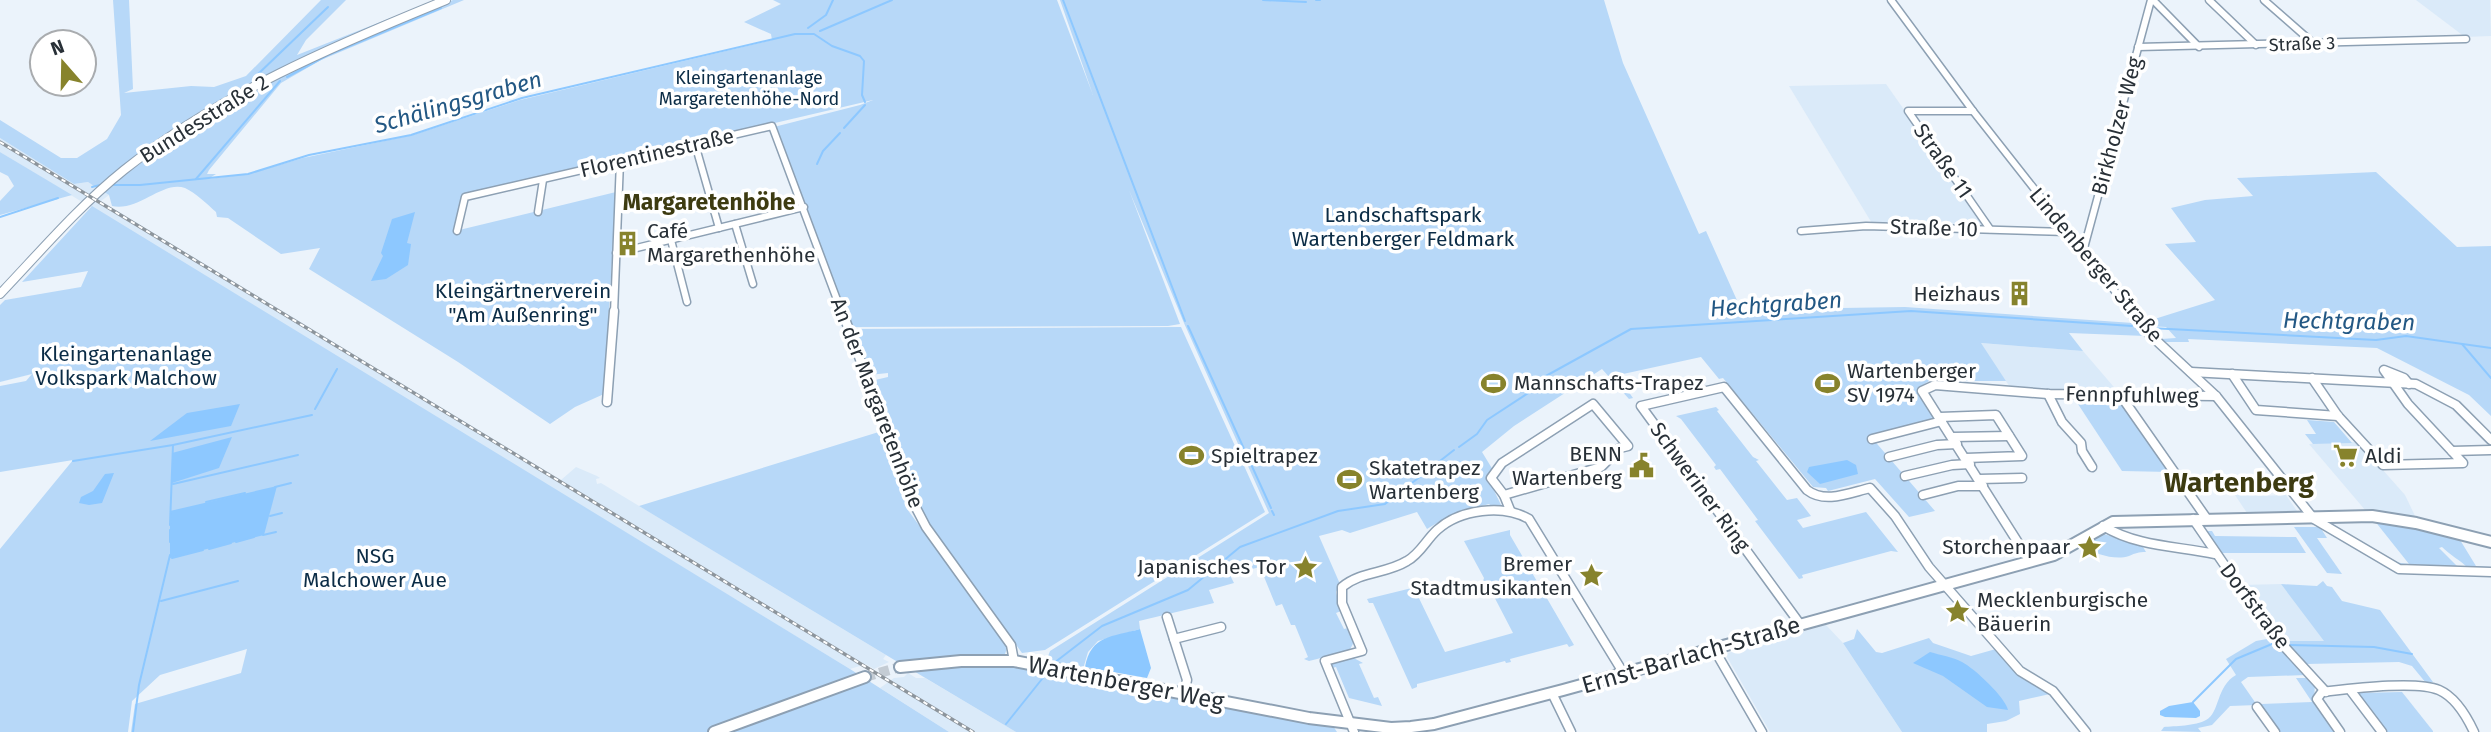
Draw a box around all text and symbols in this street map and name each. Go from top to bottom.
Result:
north arrow [28,28,98,98]
street label: Straße 3 [2268,32,2336,56]
text: N [47,35,67,60]
street label: Birkholzer Weg [2086,54,2148,198]
water label: Schälingsgraben [370,65,545,140]
park label: Kleingartenanlage Margaretenhöhe-Nord [659,67,839,110]
street label: Bundesstraße 2 [135,69,273,169]
street label: Straße 11 [1908,119,1978,203]
street label: Florentinestraße [578,123,736,183]
street label: Lindenberger Straße [2024,182,2168,348]
district label: Margaretenhöhe [623,188,796,216]
park label: Landschaftspark Wartenberger Feldmark [1292,202,1515,252]
street label: Straße 10 [1890,213,1978,243]
place label: Café Margarethenhöhe [647,218,815,268]
building icon: Café Margarethenhöhe [613,229,641,257]
park label: Kleingärtnerverein "Am Außenring" [435,278,611,328]
building icon: Heizhaus [2006,280,2034,308]
place label: Heizhaus [1913,281,2000,307]
water label: Hechtgraben [1709,285,1843,323]
street label: An der Margaretenhöhe [825,294,929,512]
water label: Hechtgraben [2283,306,2415,336]
park label: Kleingartenanlage Volkspark Malchow [35,341,217,391]
place label: Wartenberger SV 1974 [1847,358,1976,408]
sports icon: Mannschafts-Trapez [1480,369,1508,397]
sports icon: Wartenberger SV 1974 [1813,369,1841,397]
place label: Mannschafts-Trapez [1514,370,1704,396]
street label: Fennpfuhlweg [2065,381,2199,409]
street label: Schweriner Ring [1644,417,1756,557]
place label: BENN Wartenberg [1512,441,1622,491]
sports icon: Spieltrapez [1177,442,1205,470]
supermarket icon: Aldi [2331,442,2359,470]
place label: Spieltrapez [1211,443,1318,469]
place label: Aldi [2365,443,2402,469]
public building icon: BENN Wartenberg [1628,452,1656,480]
place label: Skatetrapez Wartenberg [1369,455,1480,505]
sports icon: Skatetrapez Wartenberg [1335,466,1363,494]
district label: Wartenberg [2164,466,2314,499]
place icon: Storchenpaar [2076,533,2104,561]
place label: Storchenpaar [1942,534,2070,560]
park label: NSG Malchower Aue [303,543,447,593]
place label: Bremer Stadtmusikanten [1410,551,1572,601]
place icon: Japanisches Tor [1292,553,1320,581]
place label: Japanisches Tor [1137,554,1286,580]
street label: Dorfstraße [2214,558,2296,654]
place icon: Bremer Stadtmusikanten [1578,562,1606,590]
place label: Mecklenburgische Bäuerin [1977,587,2148,637]
place icon: Mecklenburgische Bäuerin [1943,598,1971,626]
street label: Ernst-Barlach-Straße [1578,610,1804,700]
street label: Wartenberger Weg [1026,650,1227,716]

